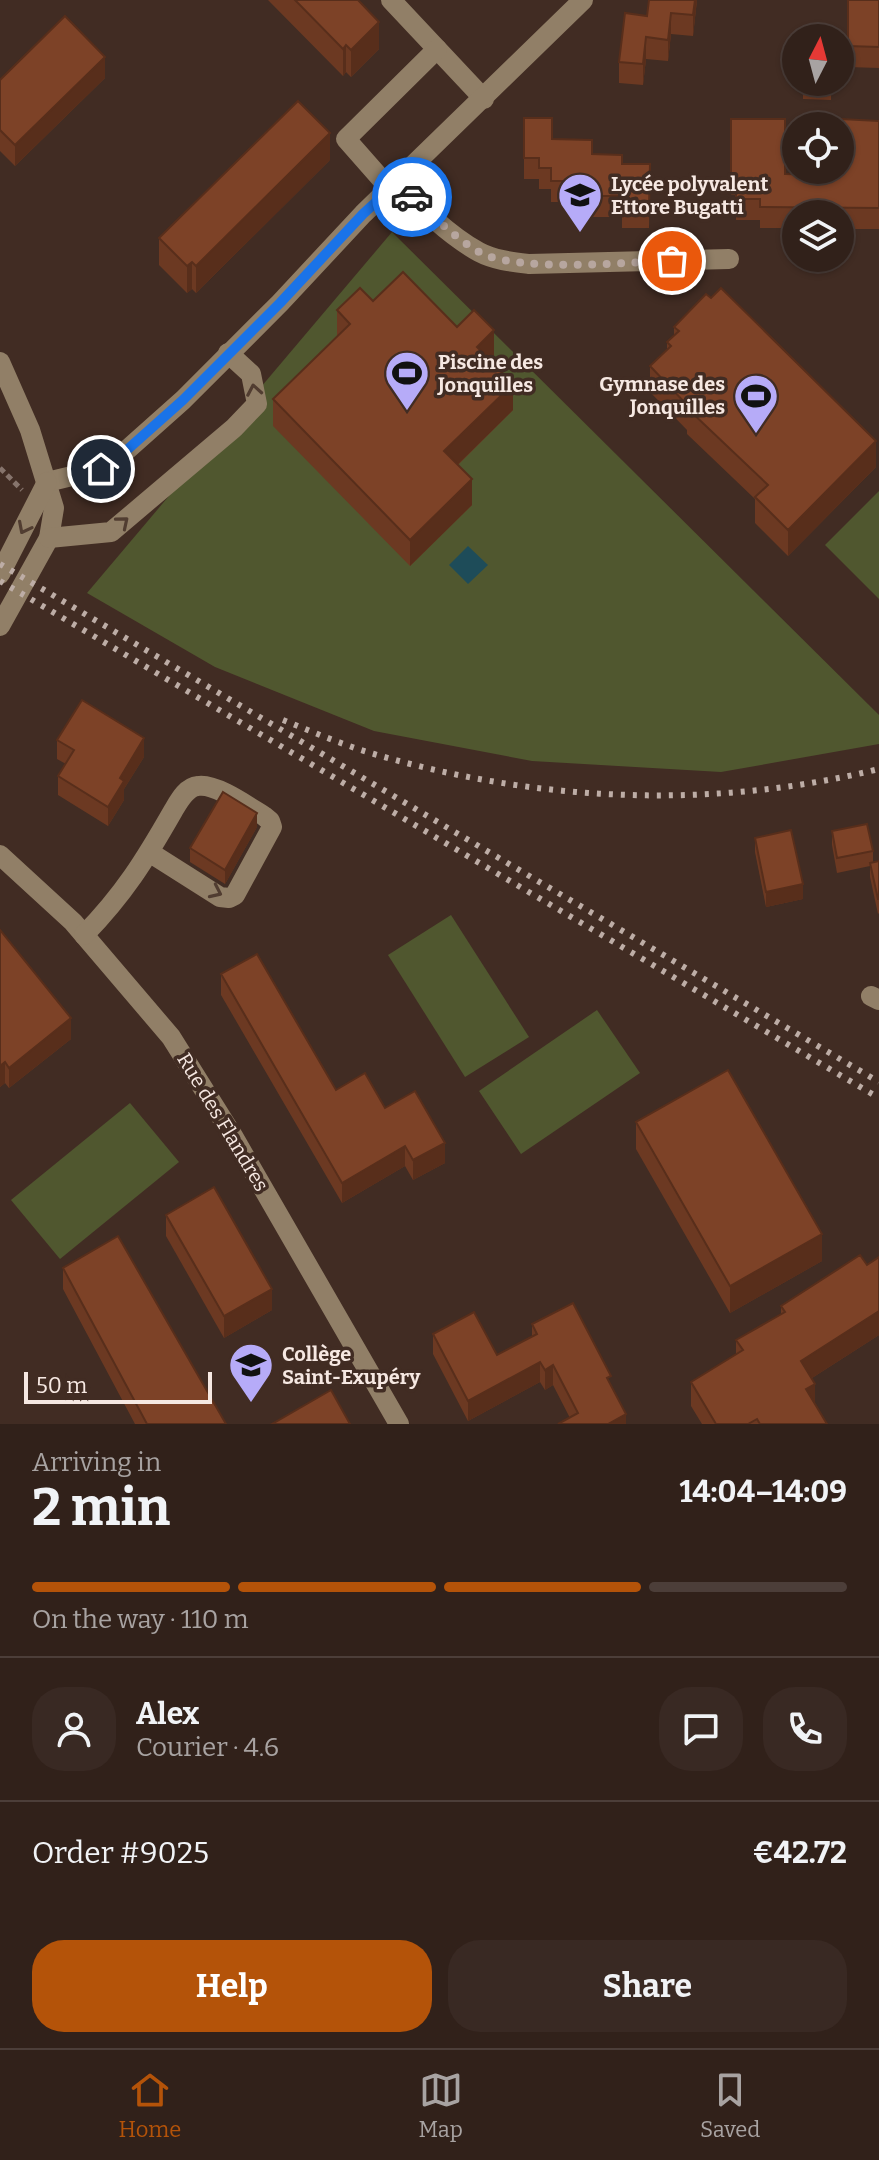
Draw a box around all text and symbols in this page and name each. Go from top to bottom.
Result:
north arrow [782,24,854,96]
map controls [782,24,854,272]
button: locate [782,112,854,184]
courier [372,157,452,237]
school or university icon: Lycée polyvalent Ettore Bugatti [556,171,604,234]
place label: Lycée polyvalent Ettore Bugatti [611,172,768,219]
icon: car [390,175,434,219]
button: layers [782,200,854,272]
pin [638,227,706,295]
icon: bag [650,239,694,283]
sports icon: Piscine des Jonquilles [383,349,431,412]
place label: Piscine des Jonquilles [437,350,543,397]
place label: Gymnase des Jonquilles [599,372,725,419]
sports icon: Gymnase des Jonquilles [732,372,780,435]
one-way arrow [247,383,264,397]
pin [67,435,135,503]
icon: home [79,447,123,491]
one-way arrow [114,517,128,532]
one-way arrow [18,519,33,534]
one-way arrow [207,882,222,898]
street label: Rue des Flandres [172,1048,274,1196]
school or university icon: Collège Saint-Exupéry [227,1341,275,1404]
place label: Collège Saint-Exupéry [282,1342,421,1389]
scale bar [24,1368,212,1404]
text: 50 m [36,1372,87,1399]
text: Arriving in [32,1447,161,1478]
text: 14:04–14:09 [679,1474,847,1510]
text: 2 min [32,1476,170,1539]
text: On the way · 110 m [32,1604,249,1635]
button: person [32,1687,116,1771]
button: chat [659,1687,743,1771]
button: phone [763,1687,847,1771]
text: Alex [136,1696,199,1732]
text: Courier · 4.6 [136,1732,279,1763]
text: Order #9025 [32,1835,209,1871]
text: €42.72 [753,1835,847,1871]
button: Help [32,1940,432,2032]
button: Share [448,1940,847,2032]
tab: Home [119,2068,181,2143]
tab: Map [418,2068,463,2143]
tab: Saved [700,2068,760,2143]

